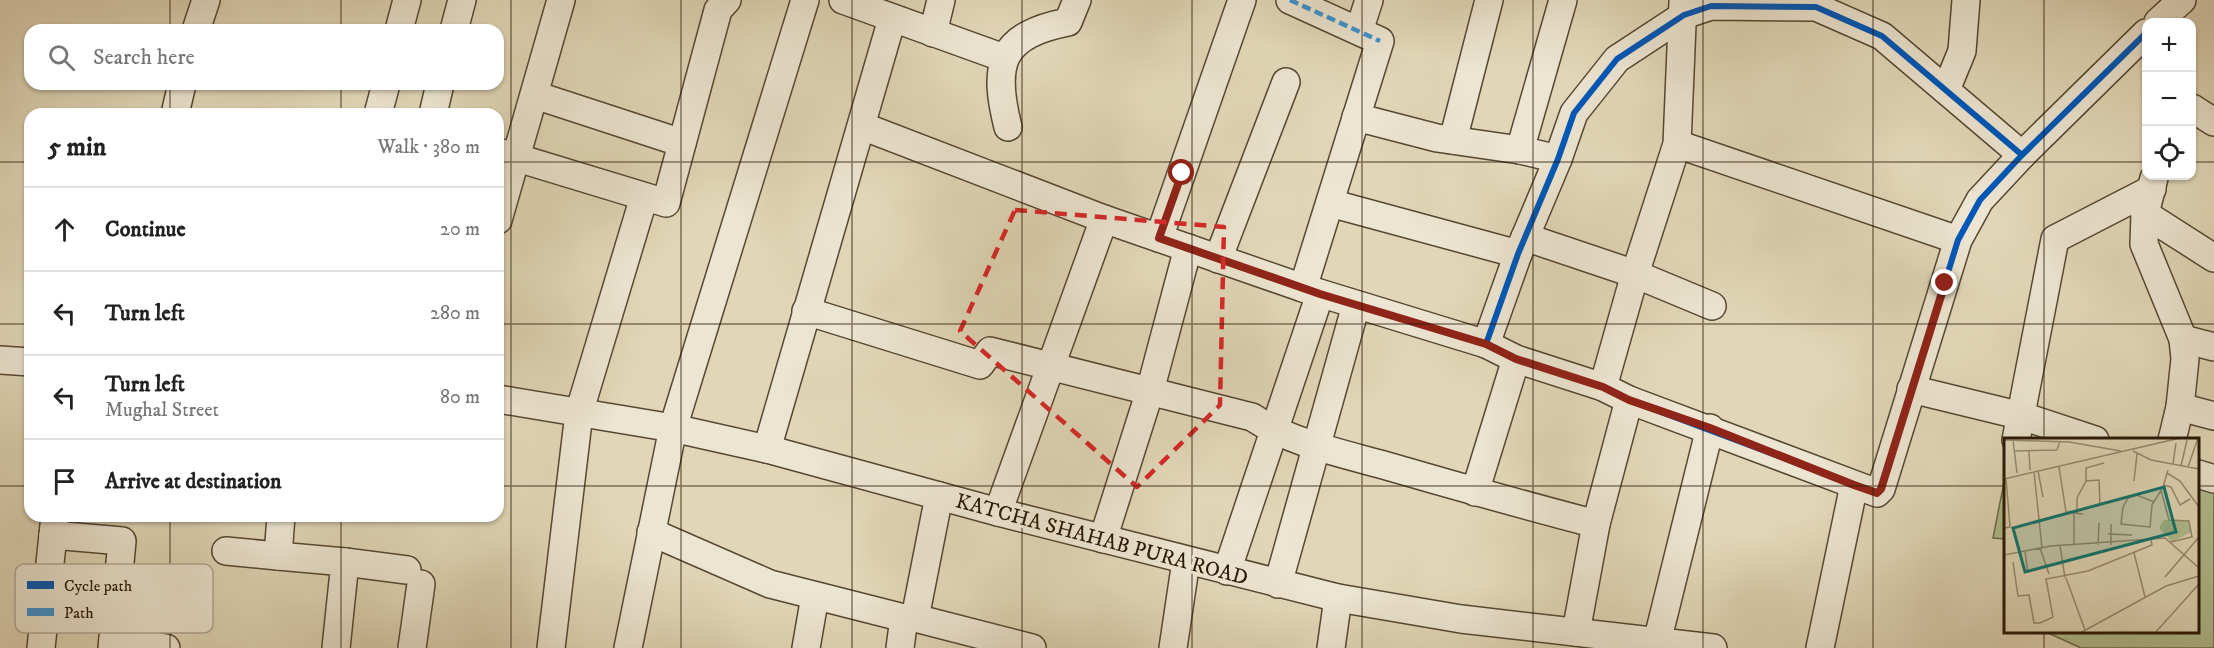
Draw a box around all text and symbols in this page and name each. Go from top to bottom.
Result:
map controls [2142,18,2196,180]
button: + [2142,18,2196,72]
search box [24,24,504,90]
icon: search [45,41,78,74]
text: Search here [93,44,195,71]
button: − [2142,72,2196,126]
button: locate [2142,126,2196,180]
text: 5 min [48,131,106,164]
text: Walk · 380 m [378,135,480,160]
route start [1168,159,1194,185]
icon: ahead [48,213,81,246]
text: Continue [105,216,186,243]
text: 20 m [440,217,480,242]
route end [1931,269,1957,295]
icon: left [48,297,81,330]
text: Turn left [105,300,185,327]
text: 280 m [430,301,480,326]
text: Turn left [105,371,185,398]
icon: left [48,381,81,414]
text: 80 m [440,385,480,410]
text: Mughal Street [105,398,219,423]
inset map [2004,438,2199,633]
icon: arrive [48,465,81,498]
text: Arrive at destination [105,468,282,495]
street label: KATCHA SHAHAB PURA ROAD [953,488,1251,592]
legend [15,564,213,633]
text: Cycle path [64,576,133,596]
text: Path [64,603,94,623]

